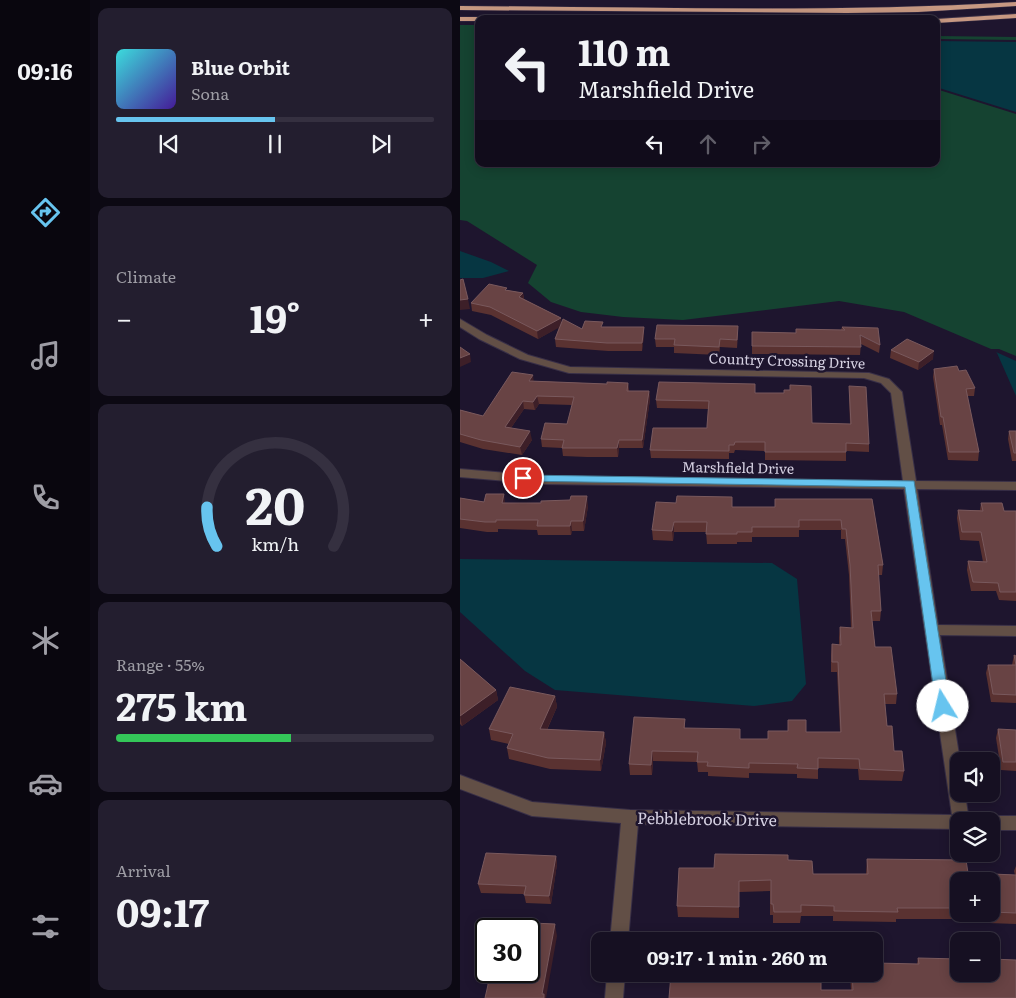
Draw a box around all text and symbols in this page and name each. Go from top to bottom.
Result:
text: 110 m [578,25,670,77]
icon: left [495,35,560,100]
text: Blue Orbit [191,53,290,81]
text: 09:16 [17,54,73,87]
text: Marshfield Drive [578,72,754,105]
text: Sona [191,81,229,105]
icon: previous [155,130,183,158]
icon: pause [261,130,289,158]
icon: next [367,130,395,158]
icon: left [641,130,669,158]
icon: ahead [694,130,722,158]
icon: right [747,130,775,158]
icon: directions [28,195,63,230]
text: Climate [116,264,176,288]
text: 19° [250,288,301,345]
text: − [116,296,132,338]
text: + [418,296,434,338]
icon: music [28,338,63,373]
street label: Country Crossing Drive [708,347,866,373]
street label: Marshfield Drive [682,456,794,478]
pin [502,457,544,499]
text: 20 [245,464,305,541]
icon: arrive [509,464,537,492]
icon: phone [28,480,63,515]
text: km/h [251,530,299,557]
icon: climate [28,623,63,658]
text: Range · 55% [116,652,205,676]
text: 275 km [116,676,248,733]
position arrow [916,679,968,731]
map controls [950,752,1000,982]
button: sound [950,752,1000,802]
icon: car [28,766,63,801]
street label: Pebblebrook Drive [637,805,777,831]
button: layers [950,812,1000,862]
text: Arrival [116,858,171,882]
button: + [950,872,1000,922]
text: 09:17 [116,882,209,939]
icon: filters [28,909,63,944]
speed limit sign: 30 [475,918,540,983]
button: − [950,932,1000,982]
text: 09:17 · 1 min · 260 m [647,943,827,971]

